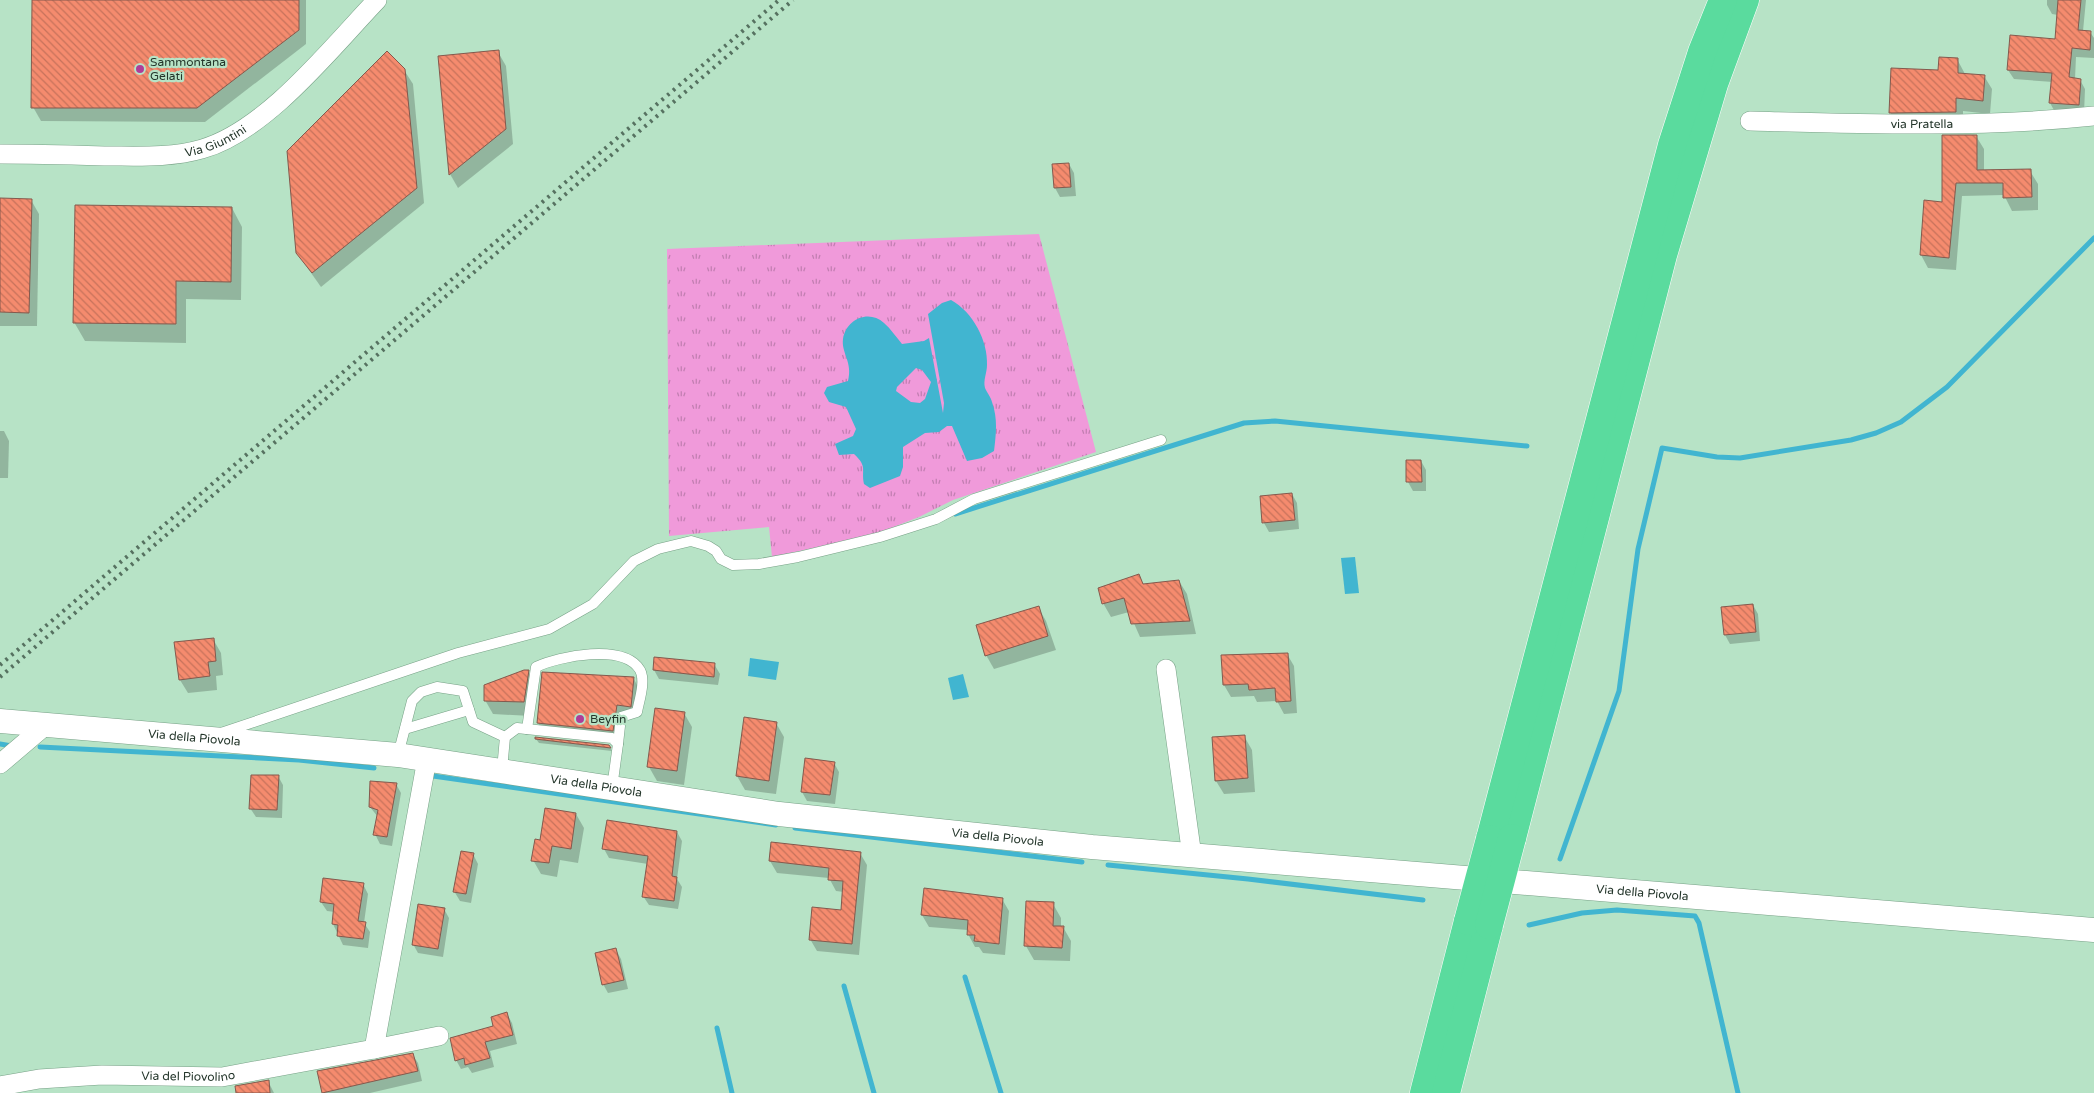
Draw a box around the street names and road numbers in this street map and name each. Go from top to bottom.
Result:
street label: via Pratella [1891,117,1953,131]
street label: Via Giuntini [184,122,249,160]
street label: Via della Piovola [147,727,241,749]
street label: Via della Piovola [549,772,643,800]
street label: Via della Piovola [951,825,1045,849]
street label: Via della Piovola [1596,882,1689,903]
street label: Via del Piovolino [141,1068,236,1084]

